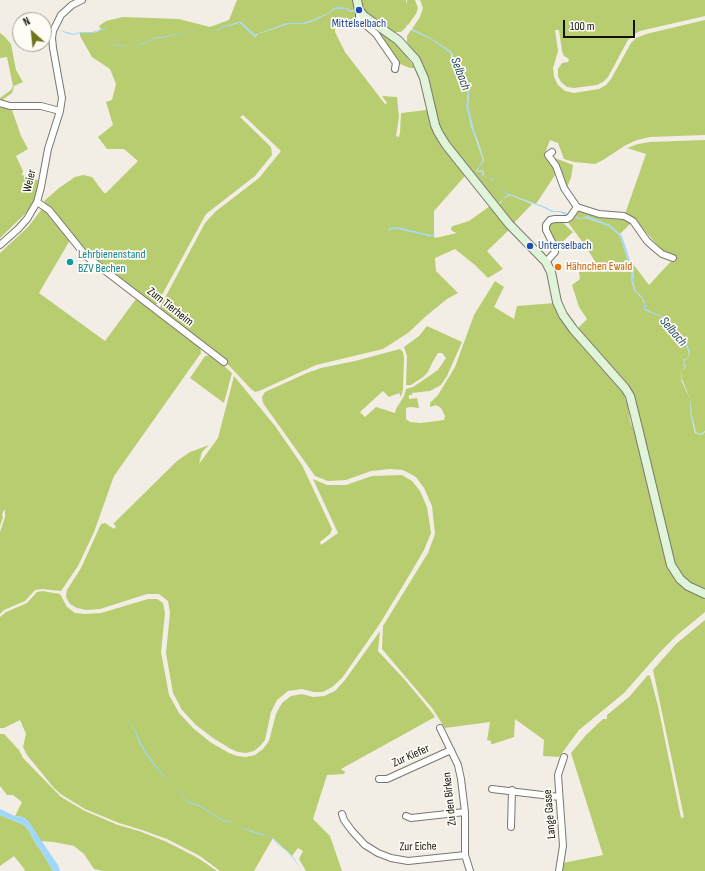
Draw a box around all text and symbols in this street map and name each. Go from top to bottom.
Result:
marker: Mittelselbach [354,5,364,15]
north arrow [12,12,52,52]
scale bar [565,12,637,38]
text: N [21,15,32,29]
place label: Mittelselbach [332,17,386,31]
text: 100 m [570,19,595,34]
water label: Selbach [447,55,473,93]
street label: Weier [20,168,40,194]
place label: Unterselbach [538,239,592,253]
marker: Unterselbach [525,241,535,251]
place label: Lehrbienenstand BZV Bechen [78,248,146,276]
marker: Lehrbienenstand BZV Bechen [65,257,75,267]
place label: Hähnchen Ewald [566,260,632,274]
marker: Hähnchen Ewald [553,262,563,272]
street label: Zum Tierheim [144,284,196,330]
water label: Selbach [656,314,690,350]
street label: Zur Kiefer [390,741,432,771]
street label: Zu den Birken [440,771,460,827]
street label: Lange Gasse [541,789,559,839]
street label: Zur Eiche [399,839,437,855]

